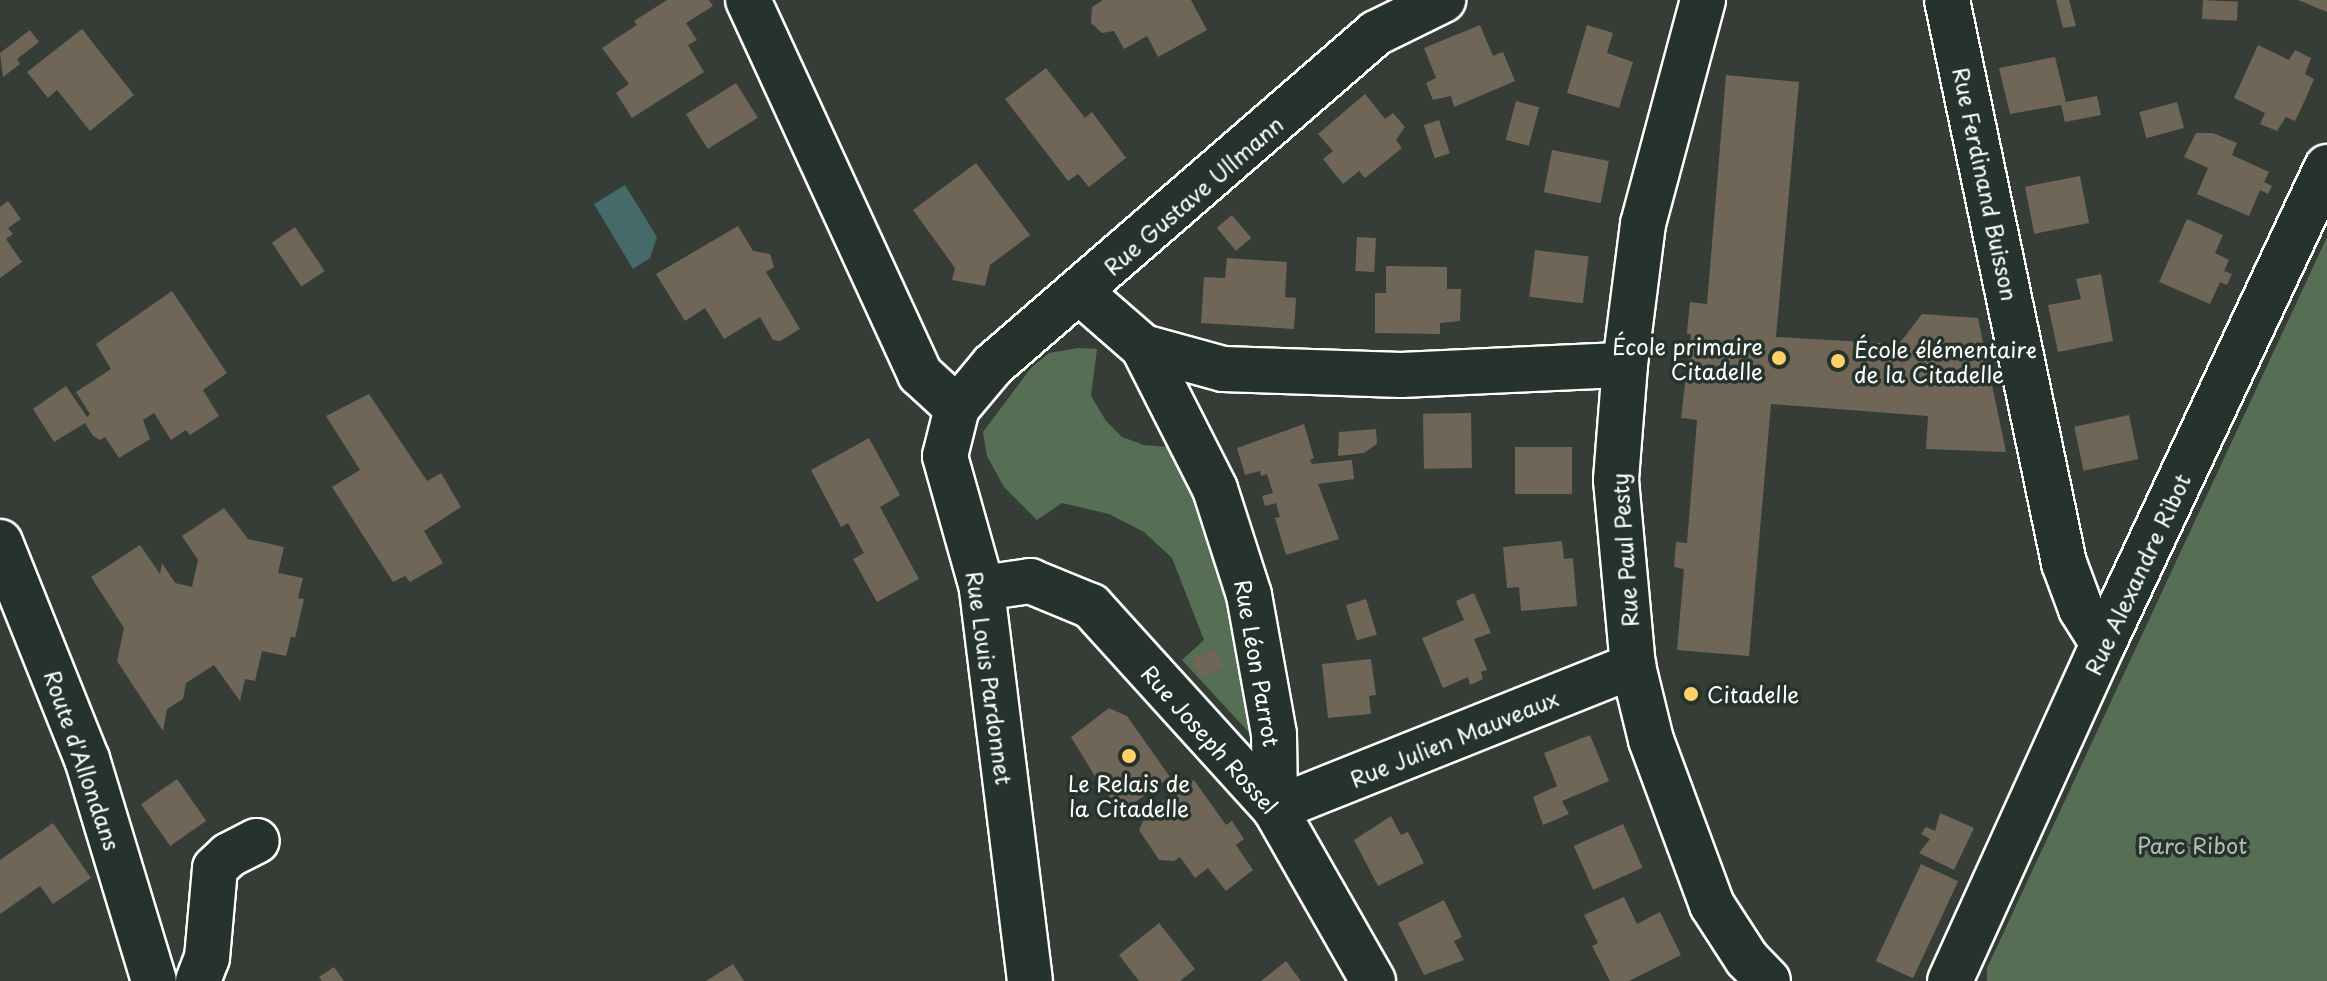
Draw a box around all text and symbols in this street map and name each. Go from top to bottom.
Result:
street label: Rue Ferdinand Buisson [1948,63,2024,305]
street label: Rue Gustave Ullmann [1098,110,1288,280]
place label: École primaire Citadelle [1611,332,1763,384]
place label: École élémentaire de la Citadelle [1854,335,2040,386]
marker: École primaire Citadelle [1770,349,1788,367]
marker: École élémentaire de la Citadelle [1829,352,1847,370]
street label: Rue Alexandre Ribot [2079,470,2195,678]
street label: Rue Paul Pesty [1605,471,1643,629]
street label: Rue Louis Pardonnet [962,568,1018,788]
street label: Rue Léon Parrot [1230,577,1286,749]
street label: Rue Joseph Rossel [1136,659,1284,819]
street label: Route d'Allondans [40,666,126,854]
place label: Citadelle [1707,681,1799,707]
street label: Rue Julien Mauveaux [1345,684,1563,792]
marker: Citadelle [1682,685,1700,703]
marker: Le Relais de la Citadelle [1120,747,1138,765]
place label: Le Relais de la Citadelle [1067,769,1191,820]
park label: Parc Ribot [2137,832,2247,858]

